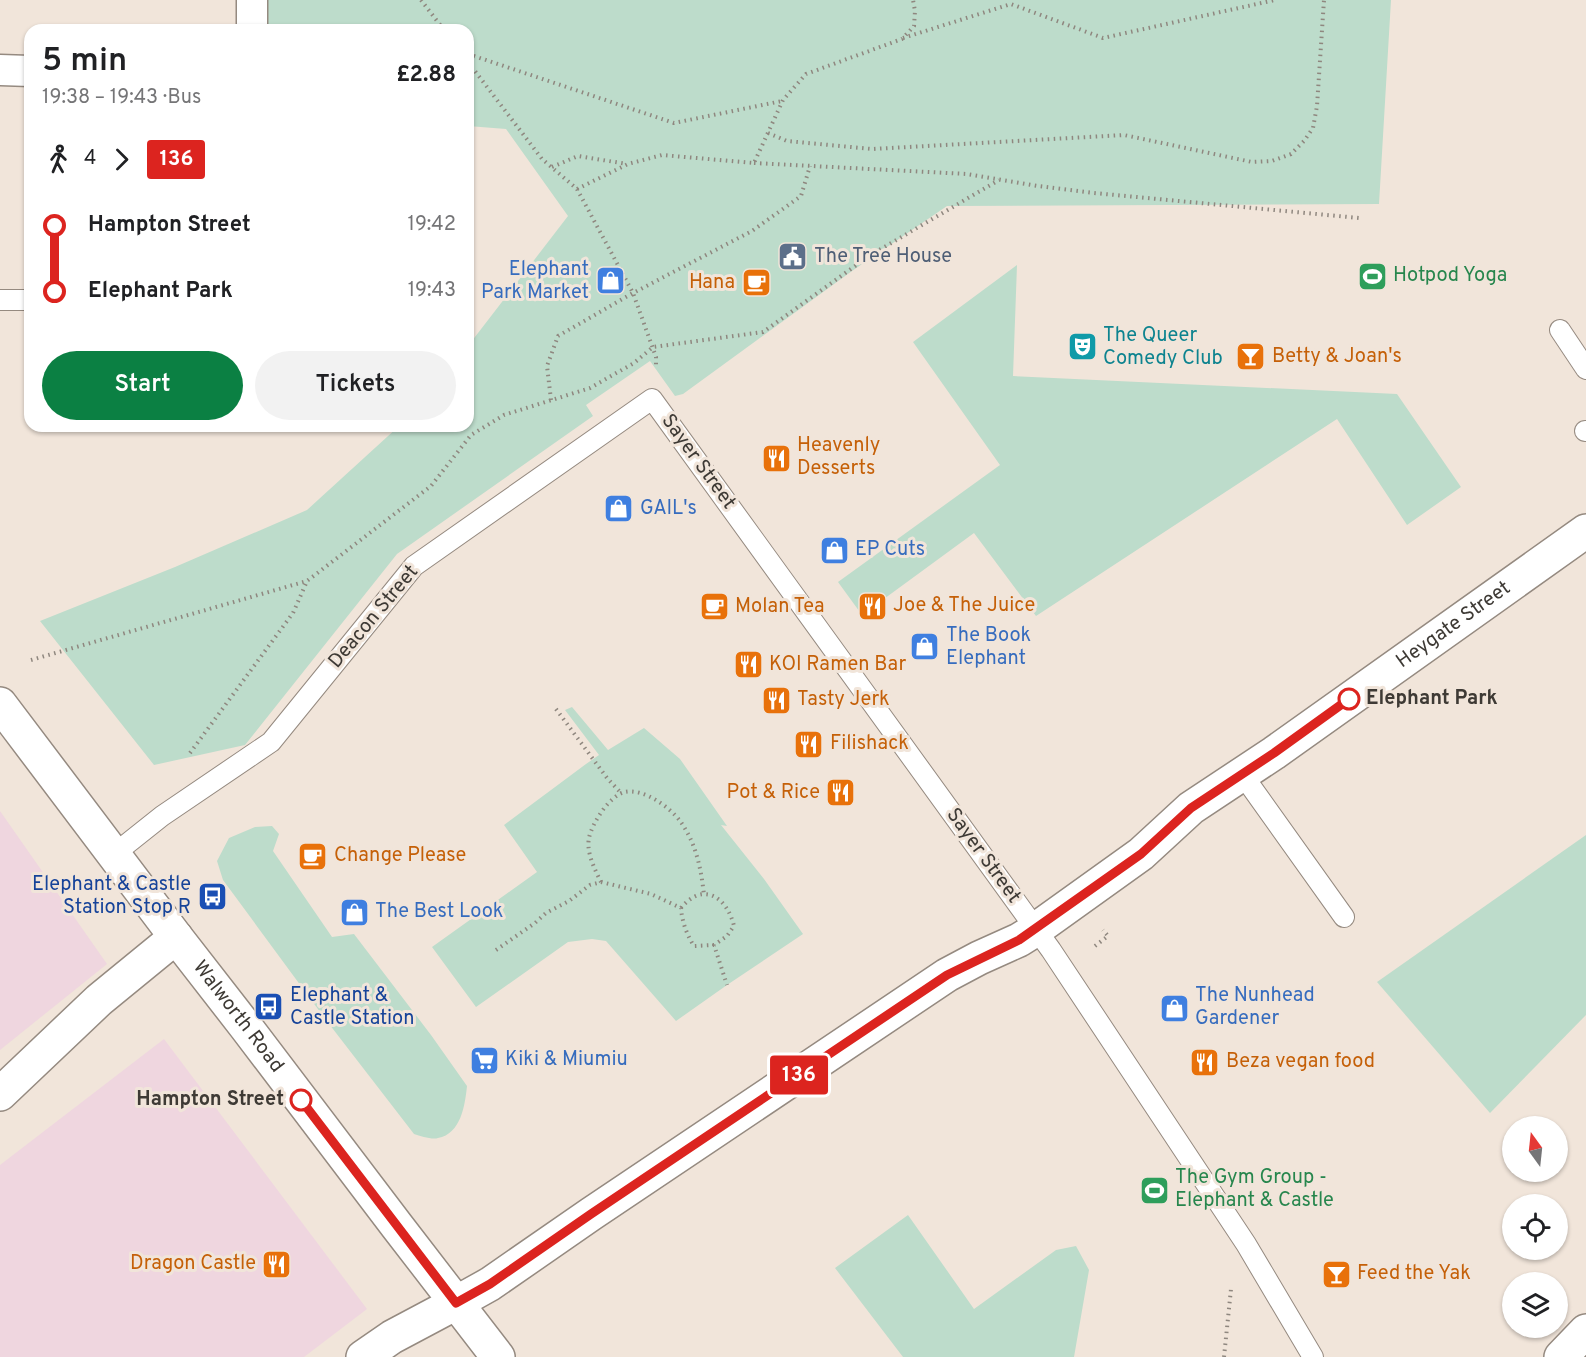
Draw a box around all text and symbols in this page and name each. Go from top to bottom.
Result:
text: 5 min [42,41,127,83]
text: £2.88 [396,62,456,89]
text: 19:38 – 19:43 · Bus [42,85,201,111]
icon: walk [42,143,75,176]
icon: forward [105,143,138,176]
text: 4 [84,146,96,172]
text: 136 [159,146,193,173]
text: Hampton Street [88,212,251,239]
text: 19:42 [407,212,456,238]
public building icon: The Tree House [777,241,809,273]
place label: The Tree House [814,244,952,270]
place label: Elephant Park Market [481,257,589,306]
sports icon: Hotpod Yoga [1356,260,1388,292]
place label: Hotpod Yoga [1393,263,1507,289]
shop icon: Elephant Park Market [594,265,626,297]
cafe icon: Hana [740,267,772,299]
place label: Hana [689,270,735,296]
text: Elephant Park [88,278,233,305]
text: 19:43 [408,278,456,304]
place label: The Queer Comedy Club [1103,323,1223,372]
theatre icon: The Queer Comedy Club [1066,331,1098,363]
bar icon: Betty & Joan's [1235,341,1267,373]
place label: Betty & Joan's [1272,344,1402,370]
button: Start [42,351,243,420]
button: Tickets [255,351,456,420]
street label: Sayer Street [655,409,741,515]
place label: Heavenly Desserts [797,433,880,482]
restaurant icon: Heavenly Desserts [760,442,792,474]
shop icon: GAIL's [603,493,635,525]
place label: GAIL's [640,496,697,522]
shop icon: EP Cuts [818,534,850,566]
place label: EP Cuts [855,537,925,563]
street label: Deacon Street [323,560,425,674]
street label: Heygate Street [1391,576,1516,675]
restaurant icon: Joe & The Juice [856,590,888,622]
cafe icon: Molan Tea [698,591,730,623]
place label: Joe & The Juice [893,593,1035,619]
place label: Molan Tea [735,594,825,620]
place label: The Book Elephant [946,623,1031,672]
shop icon: The Book Elephant [909,631,941,663]
restaurant icon: KOI Ramen Bar [732,649,764,681]
place label: KOI Ramen Bar [769,652,906,678]
restaurant icon: Tasty Jerk [760,684,792,716]
place label: Elephant Park [1366,686,1498,712]
place label: Tasty Jerk [797,687,890,713]
marker: Elephant Park [1338,688,1360,710]
restaurant icon: Filishack [793,728,825,760]
place label: Filishack [830,731,909,757]
restaurant icon: Pot & Rice [825,777,857,809]
place label: Pot & Rice [727,780,820,806]
street label: Sayer Street [940,803,1026,909]
cafe icon: Change Please [297,840,329,872]
place label: Change Please [334,843,466,869]
place label: Elephant & Castle Station Stop R [32,872,191,921]
bus stop icon: Elephant & Castle Station Stop R [196,880,228,912]
shop icon: The Best Look [338,896,370,928]
place label: The Best Look [375,899,503,925]
street label: Walworth Road [186,956,289,1078]
place label: Elephant & Castle Station [290,983,414,1032]
place label: The Nunhead Gardener [1195,983,1315,1032]
bus stop icon: Elephant & Castle Station [253,991,285,1023]
shop icon: The Nunhead Gardener [1158,992,1190,1024]
supermarket icon: Kiki & Miumiu [468,1044,500,1076]
restaurant icon: Beza vegan food [1189,1046,1221,1078]
place label: Kiki & Miumiu [505,1047,628,1073]
place label: Beza vegan food [1226,1049,1375,1075]
line badge: 136 [764,1056,834,1094]
text: 136 [782,1062,816,1089]
place label: Hampton Street [136,1087,284,1113]
marker: Hampton Street [290,1089,312,1111]
north arrow [1502,1116,1568,1182]
map controls [1502,1116,1568,1338]
place label: The Gym Group - Elephant & Castle [1175,1165,1334,1214]
sports icon: The Gym Group - Elephant & Castle [1138,1174,1170,1206]
button: locate [1502,1194,1568,1260]
restaurant icon: Dragon Castle [261,1248,293,1280]
place label: Dragon Castle [130,1251,256,1277]
bar icon: Feed the Yak [1320,1258,1352,1290]
place label: Feed the Yak [1357,1261,1471,1287]
button: layers [1502,1272,1568,1338]

